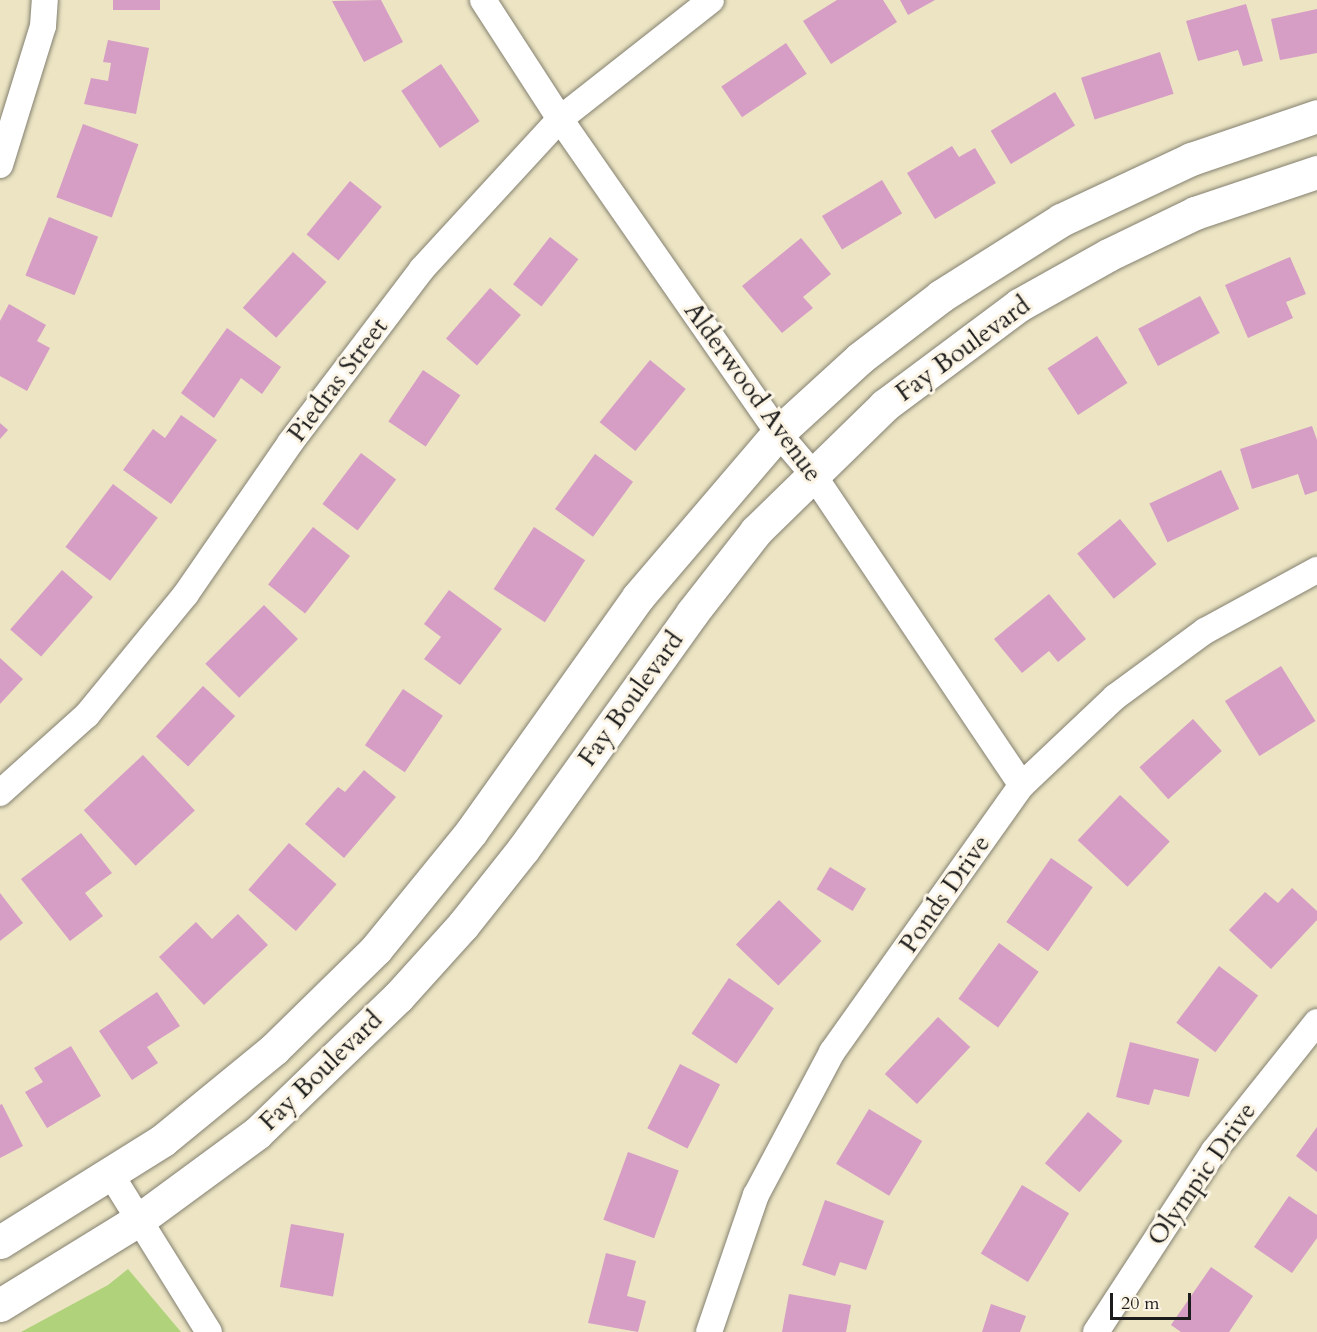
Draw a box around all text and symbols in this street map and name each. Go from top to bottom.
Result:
street label: Fay Boulevard [890,290,1036,408]
street label: Alderwood Avenue [677,296,829,488]
street label: Piedras Street [281,312,395,448]
street label: Fay Boulevard [572,626,690,772]
street label: Ponds Drive [893,829,997,959]
street label: Fay Boulevard [253,1005,389,1137]
street label: Olympic Drive [1141,1096,1263,1252]
scale bar [1113,1281,1194,1319]
text: 20 m [1121,1291,1160,1316]

